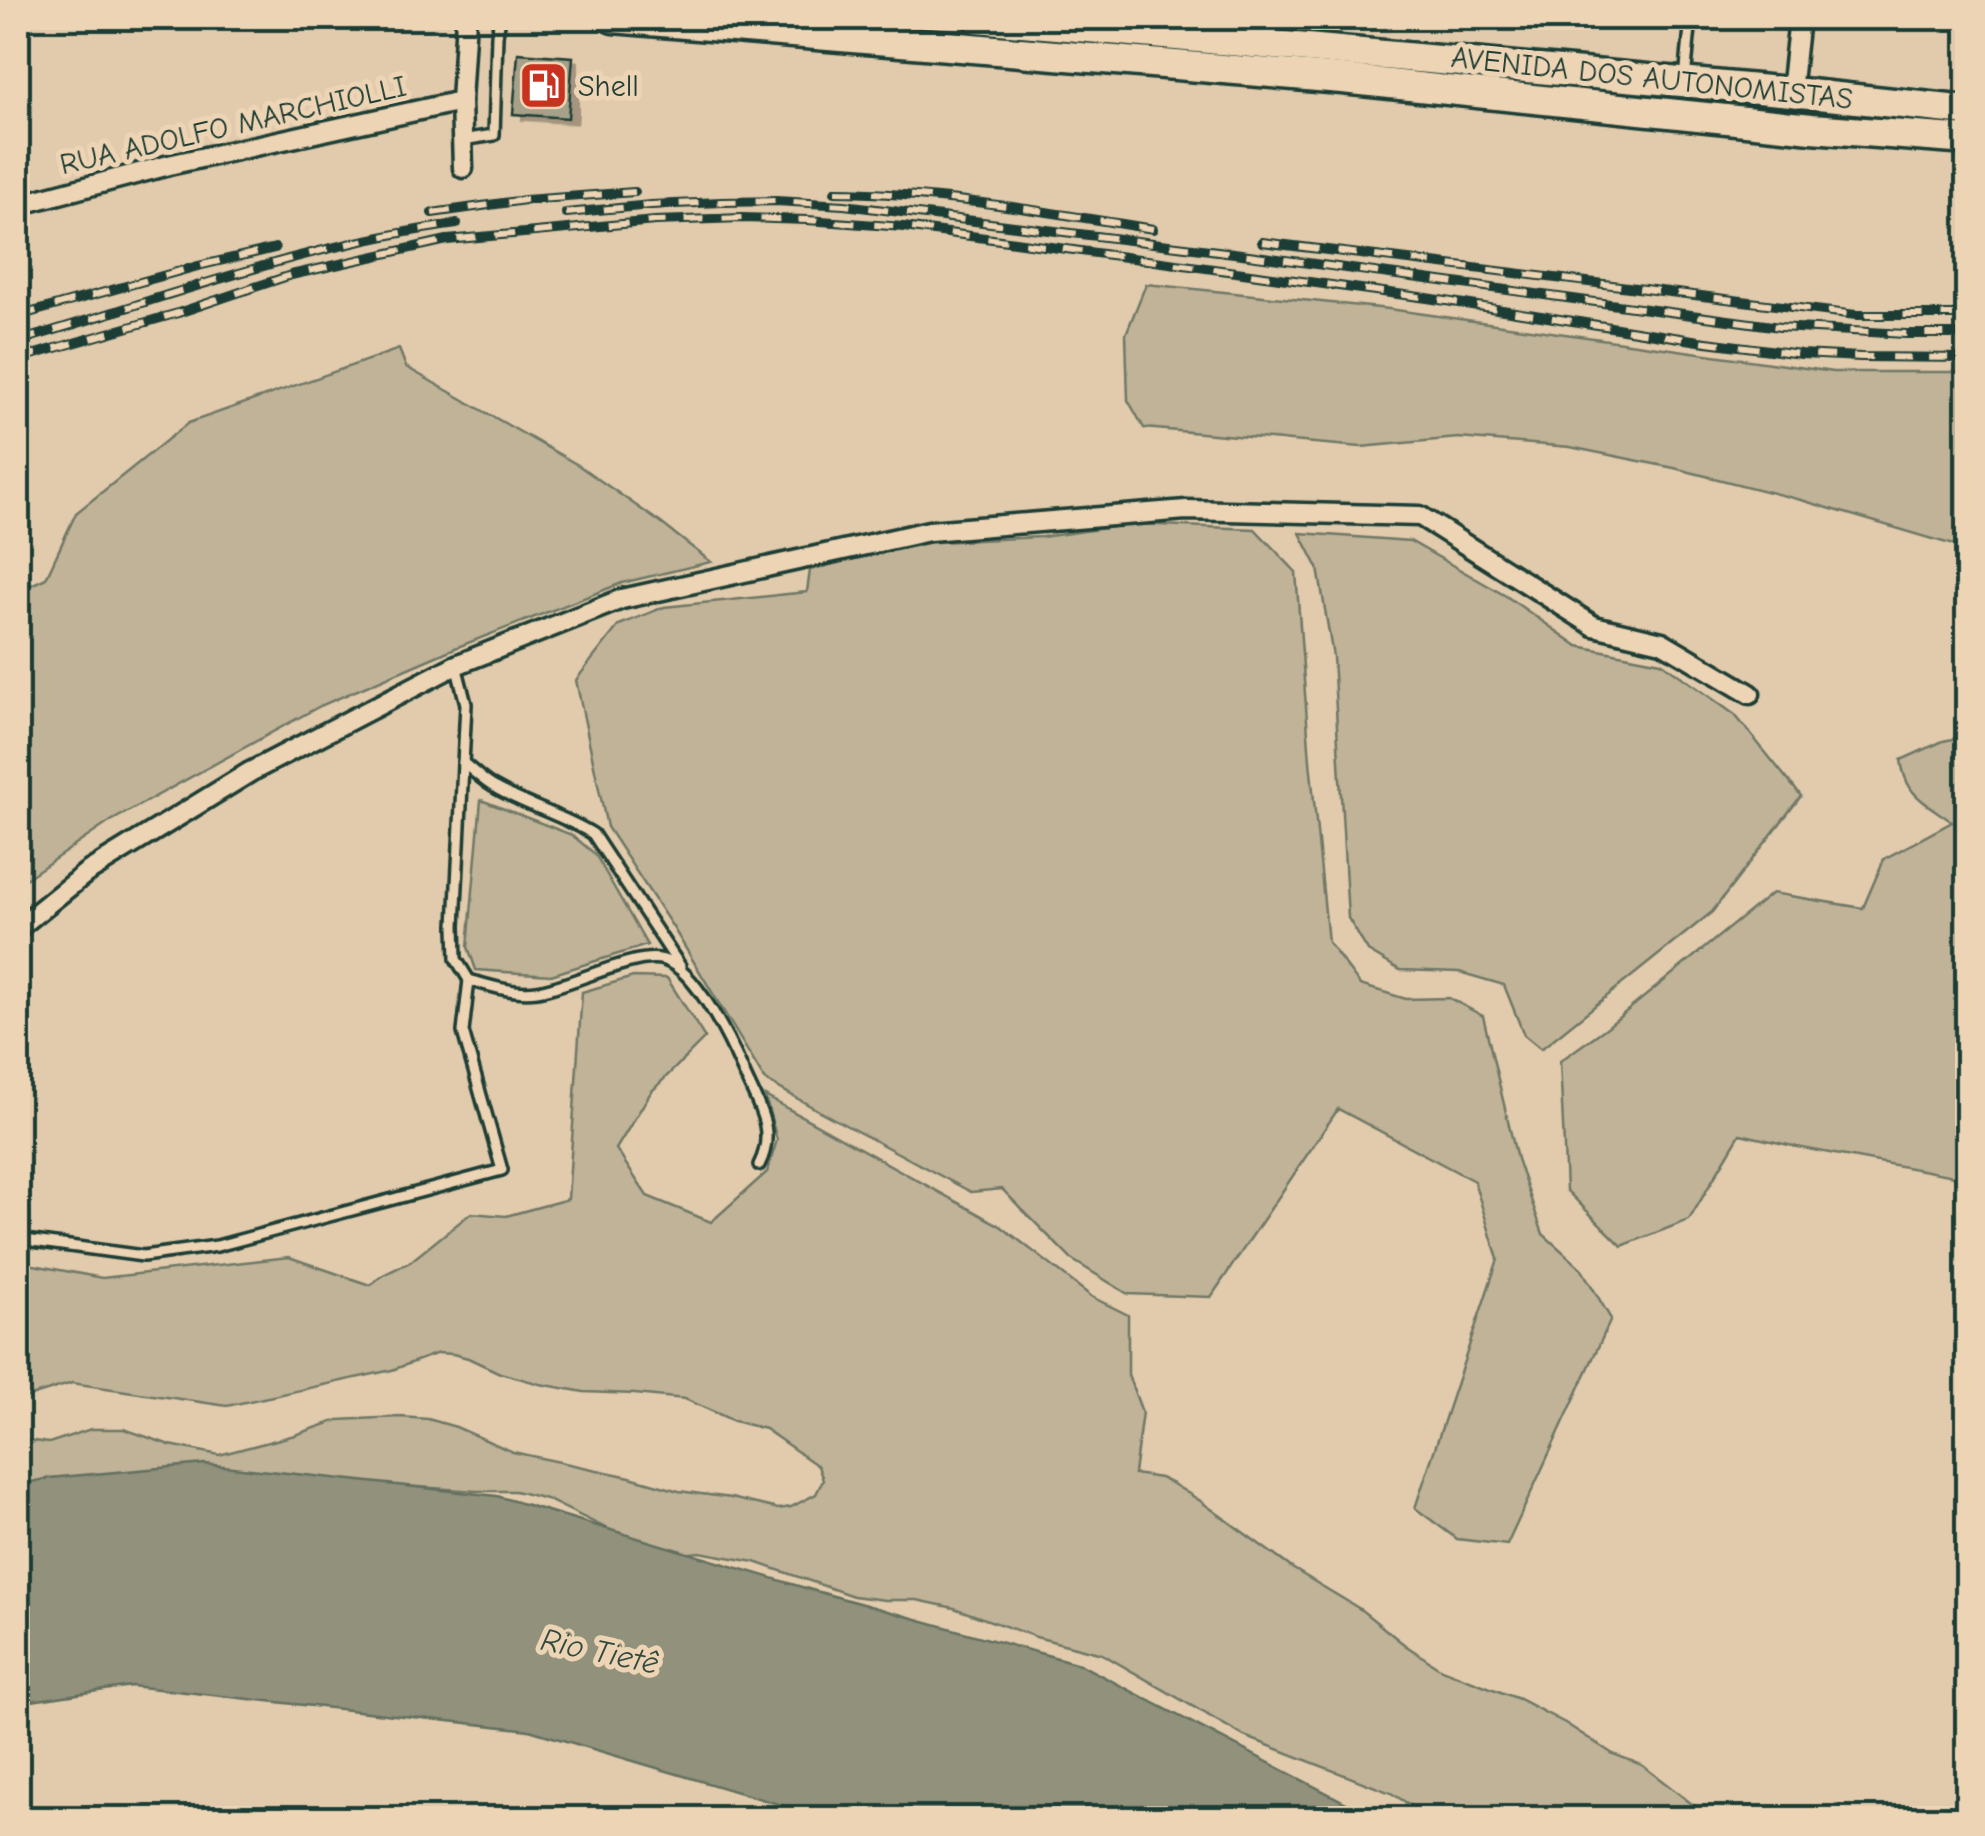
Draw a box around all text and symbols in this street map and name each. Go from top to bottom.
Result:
street label: AVENIDA DOS AUTONOMISTAS [1449,40,1855,117]
fuel station icon: Shell [517,60,569,112]
street label: RUA ADOLFO MARCHIOLLI [56,69,410,182]
place label: Shell [578,69,639,104]
water label: Rio Tietê [538,1621,662,1682]

